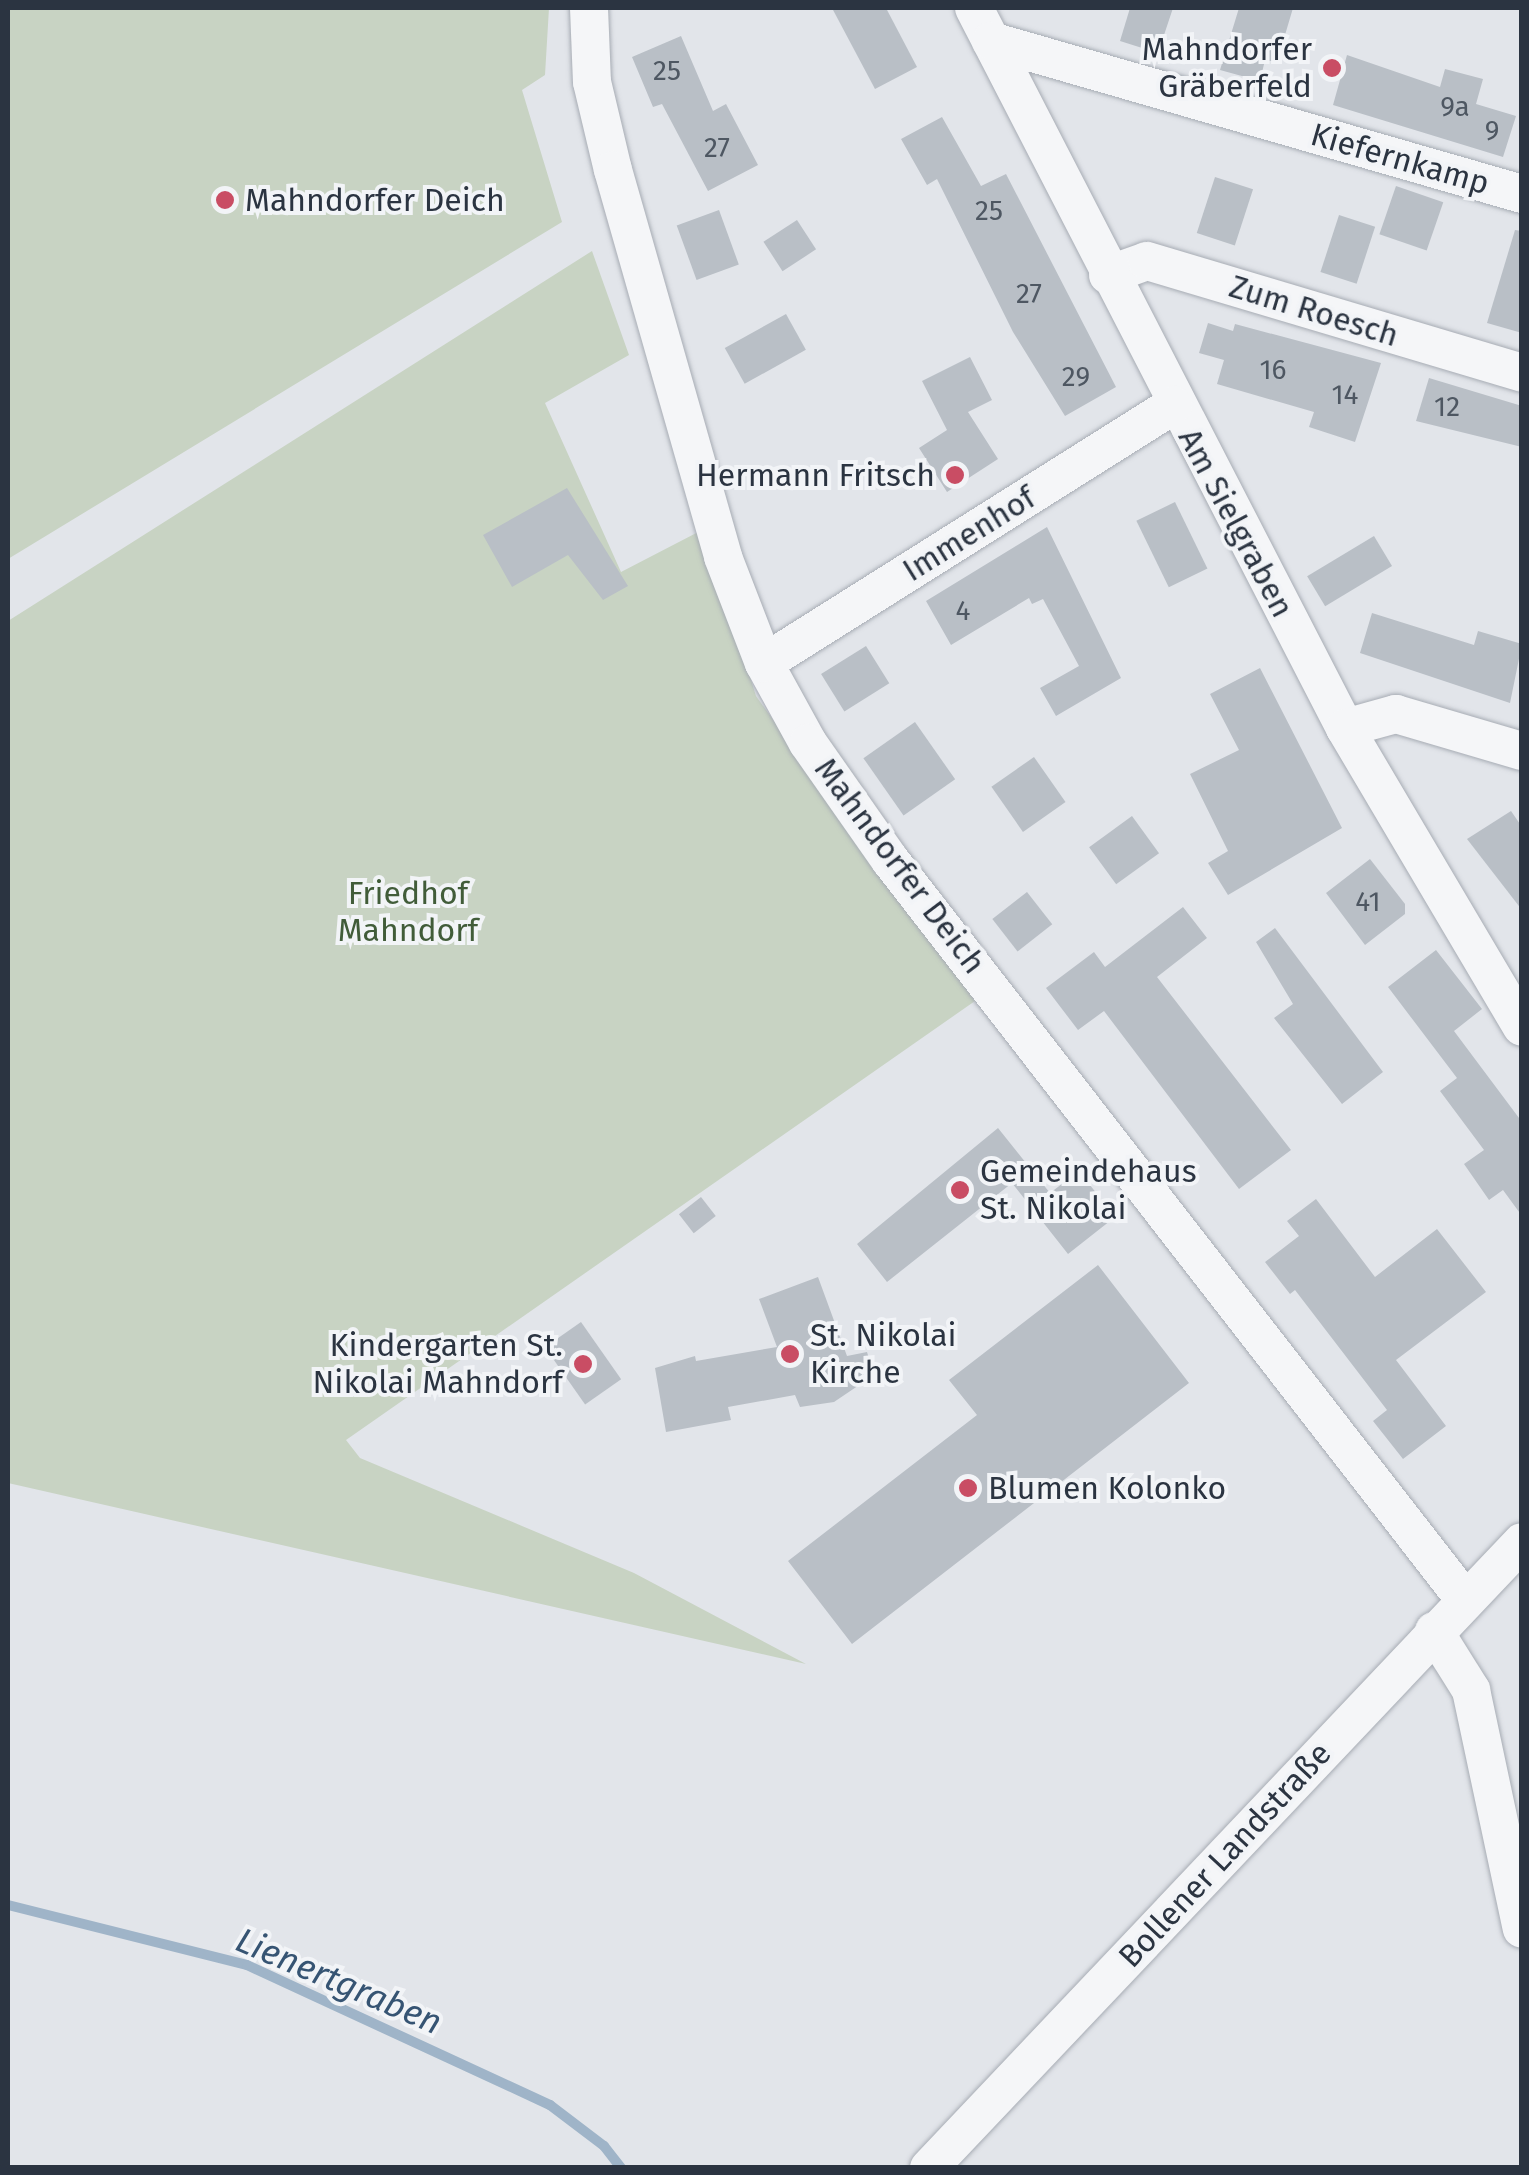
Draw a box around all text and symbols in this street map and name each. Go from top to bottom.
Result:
place label: Mahndorfer Gräberfeld [1142,31,1312,106]
house number: 25 [653,54,681,88]
marker: Mahndorfer Gräberfeld [1321,57,1343,79]
house number: 9a [1440,90,1470,124]
house number: 9 [1485,114,1499,148]
street label: Kiefernkamp [1306,115,1494,203]
house number: 27 [704,131,730,165]
place label: Mahndorfer Deich [245,181,505,219]
marker: Mahndorfer Deich [214,189,236,211]
house number: 25 [975,194,1003,228]
street label: Zum Roesch [1225,267,1403,355]
house number: 27 [1016,277,1042,311]
house number: 16 [1259,353,1287,387]
house number: 29 [1062,360,1090,394]
house number: 14 [1331,378,1359,412]
house number: 12 [1434,390,1460,424]
street label: Am Sielgraben [1170,422,1302,624]
place label: Hermann Fritsch [696,456,935,494]
marker: Hermann Fritsch [944,464,966,486]
street label: Immenhof [896,478,1042,590]
house number: 4 [956,594,970,628]
street label: Mahndorfer Deich [806,751,994,981]
park label: Friedhof Mahndorf [338,875,478,950]
house number: 41 [1355,885,1381,919]
place label: Gemeindehaus St. Nikolai [980,1153,1197,1228]
marker: Gemeindehaus St. Nikolai [949,1179,971,1201]
place label: St. Nikolai Kirche [810,1317,957,1392]
place label: Kindergarten St. Nikolai Mahndorf [313,1327,563,1402]
marker: St. Nikolai Kirche [779,1343,801,1365]
marker: Kindergarten St. Nikolai Mahndorf [572,1353,594,1375]
place label: Blumen Kolonko [988,1469,1226,1507]
marker: Blumen Kolonko [957,1477,979,1499]
street label: Bollener Landstraße [1111,1735,1339,1975]
water label: Lienertgraben [230,1919,448,2043]

